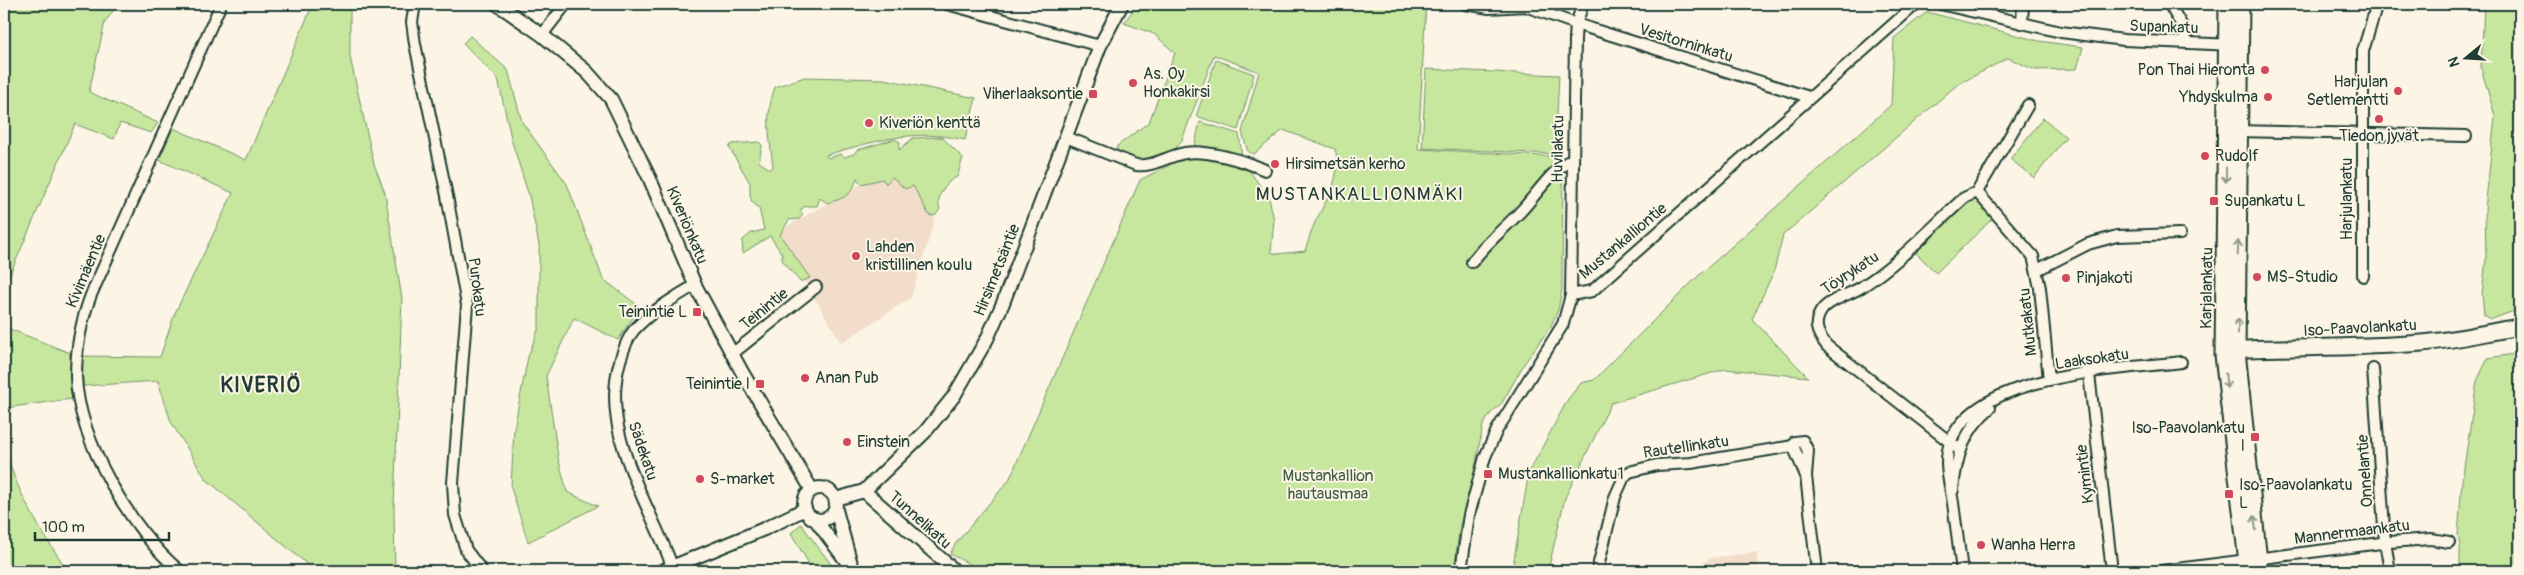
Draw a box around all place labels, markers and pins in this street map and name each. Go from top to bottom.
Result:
place label: Pon Thai Hieronta [2138,60,2255,80]
place label: As. Oy Honkakirsi [1143,64,1210,102]
marker: Pon Thai Hieronta [2259,64,2271,76]
place label: Harjulan Setlementti [2306,72,2388,110]
marker: As. Oy Honkakirsi [1127,77,1139,89]
place label: Viherlaaksontie [982,84,1083,104]
marker: Harjulan Setlementti [2392,85,2404,97]
place label: Yhdyskulma [2178,87,2258,107]
marker: Viherlaaksontie [1087,88,1099,100]
marker: Yhdyskulma [2262,91,2274,103]
place label: Kiveriön kenttä [879,113,981,133]
marker: Tiedon jyvät [2373,113,2385,125]
marker: Kiveriön kenttä [863,117,875,129]
place label: Tiedon jyvät [2339,126,2419,146]
place label: Rudolf [2215,146,2259,166]
marker: Rudolf [2199,150,2211,162]
place label: Hirsimetsän kerho [1285,154,1406,174]
marker: Hirsimetsän kerho [1269,158,1281,170]
place label: Supankatu L [2224,191,2306,211]
marker: Supankatu L [2208,195,2220,207]
place label: Lahden kristillinen koulu [866,237,972,275]
marker: Lahden kristillinen koulu [850,250,862,262]
place label: MS-Studio [2267,267,2338,287]
place label: Pinjakoti [2076,268,2132,288]
marker: MS-Studio [2251,271,2263,283]
marker: Pinjakoti [2060,272,2072,284]
place label: Teinintie L [618,302,687,322]
marker: Teinintie L [691,306,703,318]
place label: Anan Pub [815,368,879,388]
marker: Anan Pub [799,372,811,384]
place label: Teinintie I [686,374,750,394]
marker: Teinintie I [754,378,766,390]
place label: Iso-Paavolankatu I [2131,418,2245,456]
marker: Iso-Paavolankatu I [2249,431,2261,443]
place label: Einstein [857,432,910,452]
marker: Einstein [841,436,853,448]
place label: Mustankallionkatu1 [1498,464,1624,484]
marker: Mustankallionkatu1 [1482,468,1494,480]
place label: S-market [710,469,775,489]
marker: S-market [694,473,706,485]
place label: Iso-Paavolankatu L [2239,475,2353,513]
marker: Iso-Paavolankatu L [2223,488,2235,500]
place label: Wanha Herra [1991,535,2075,555]
marker: Wanha Herra [1975,539,1987,551]

